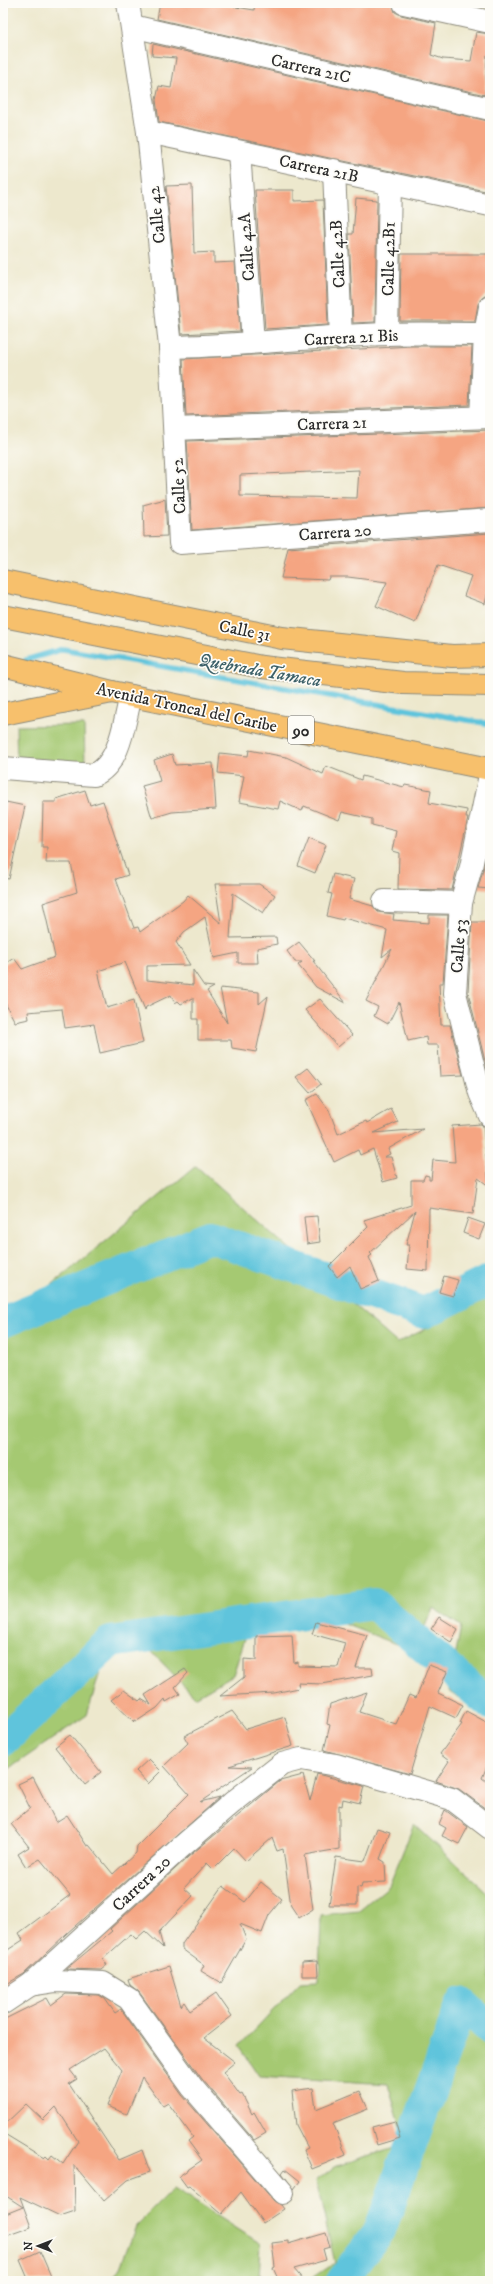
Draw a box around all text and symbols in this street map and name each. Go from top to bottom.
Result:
street label: Carrera 21C [269,49,353,89]
street label: Carrera 21B [277,150,361,188]
street label: Calle 42 [143,185,171,245]
street label: Calle 42A [234,212,260,282]
street label: Calle 42B [325,219,351,289]
street label: Calle 42B1 [377,222,401,296]
street label: Carrera 21 Bis [303,325,399,351]
street label: Carrera 21 [297,412,367,436]
street label: Calle 52 [167,457,191,515]
street label: Carrera 20 [298,519,372,547]
street label: Calle 31 [217,615,272,647]
water label: Quebrada Tamaca [197,649,323,693]
street label: Avenida Troncal del Caribe [95,678,279,738]
road number: 90 [288,716,314,744]
street label: Calle 53 [446,918,472,974]
street label: Carrera 20 [108,1851,176,1917]
north arrow [18,2226,58,2266]
text: N [22,2241,36,2251]

